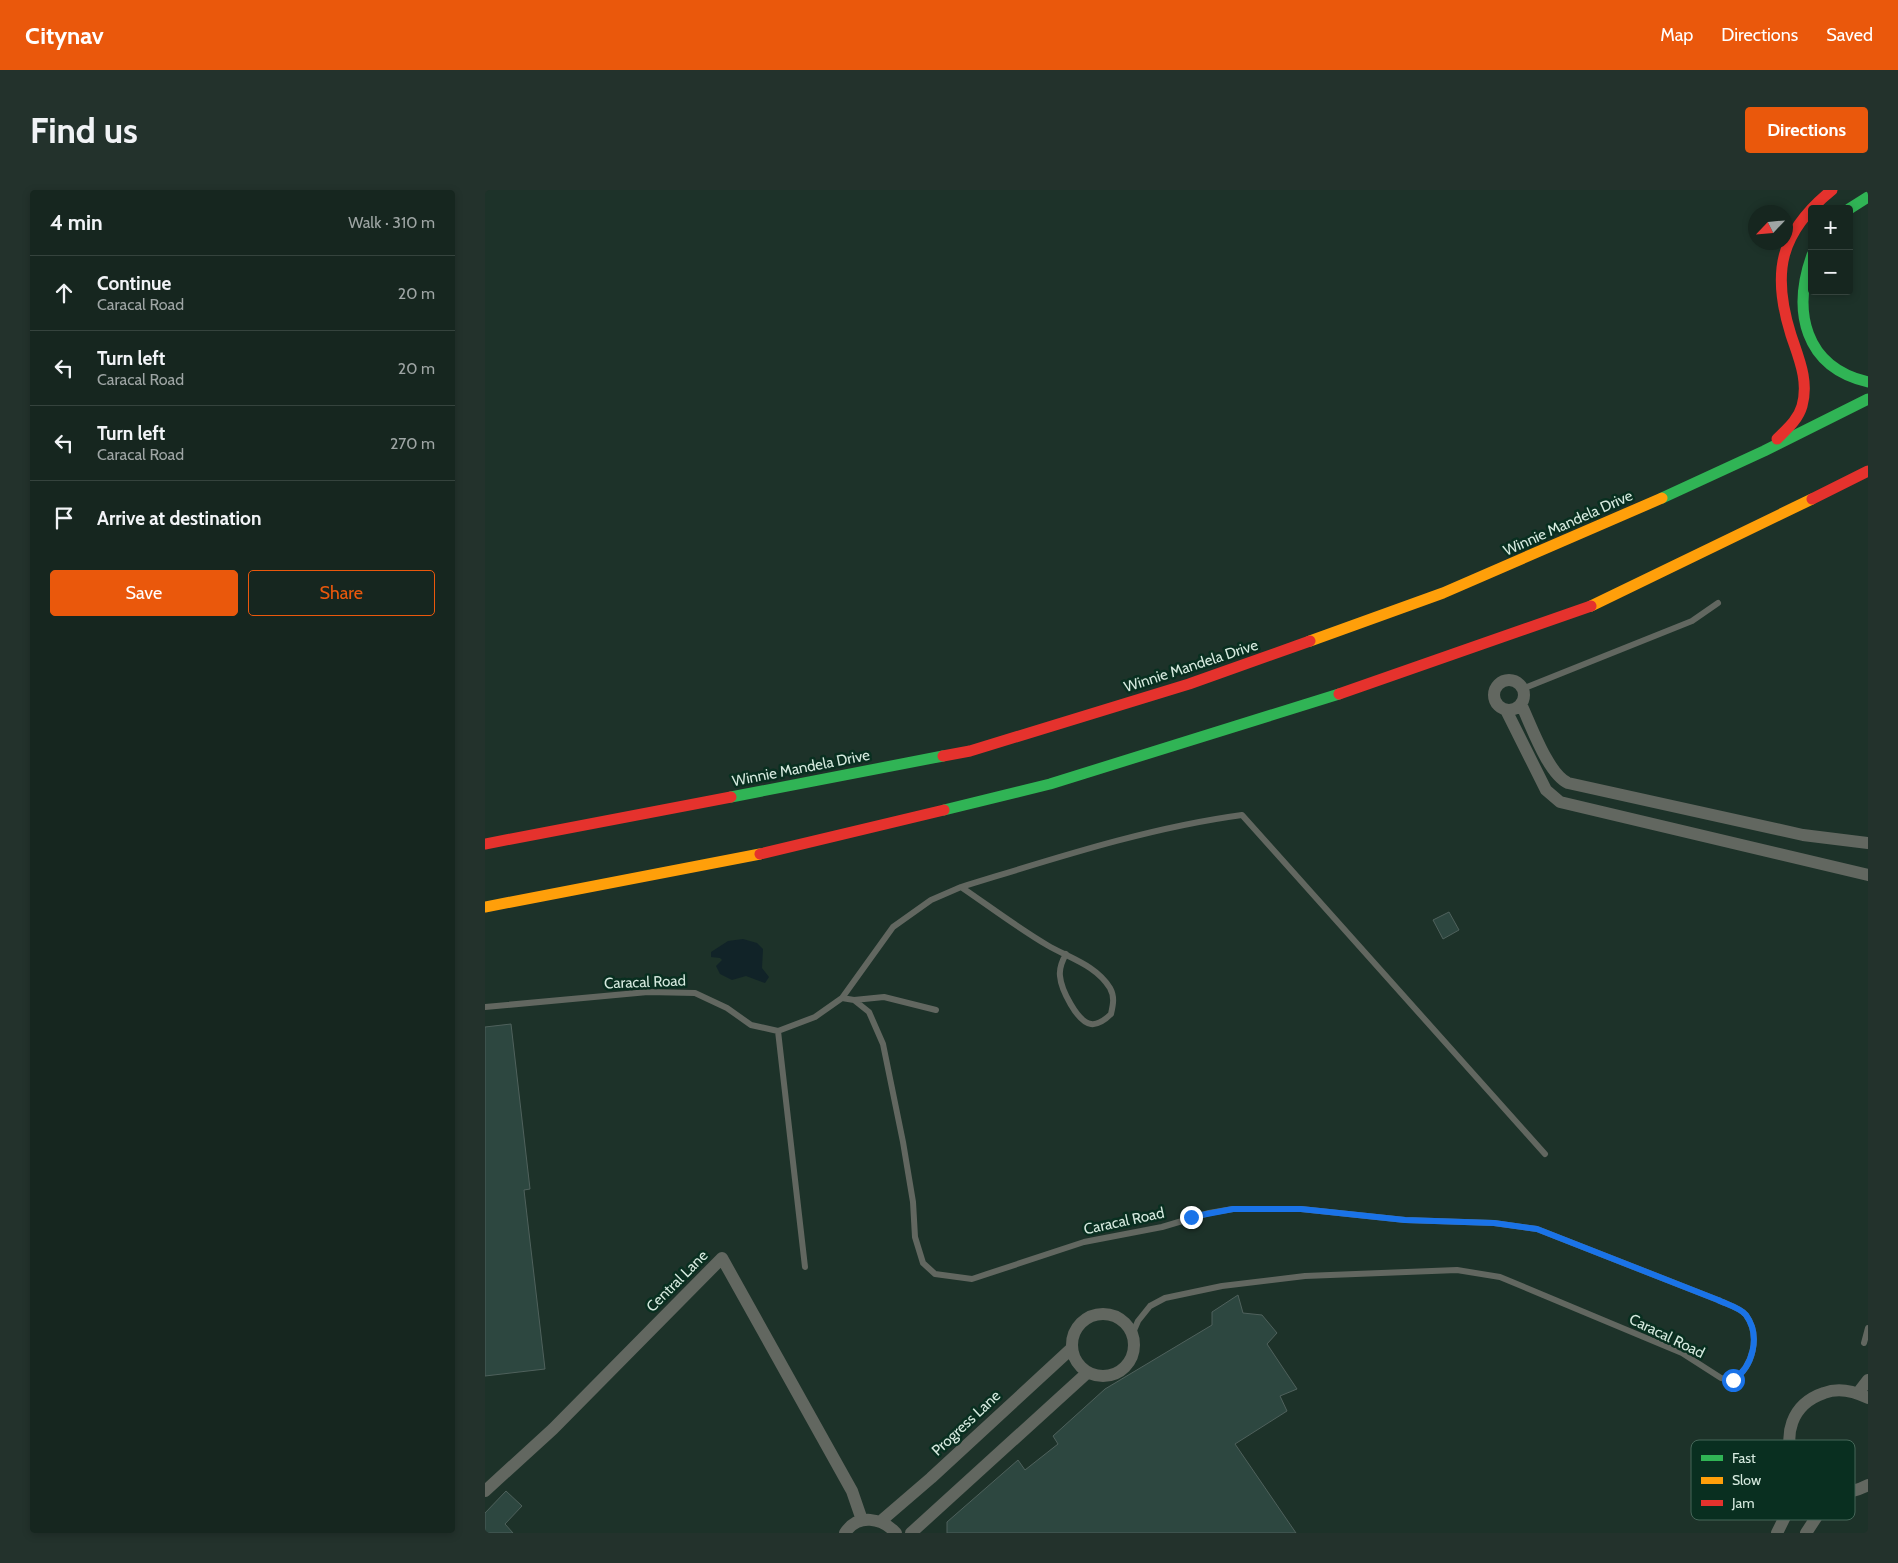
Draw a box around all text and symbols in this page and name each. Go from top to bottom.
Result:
text: Citynav [25,21,104,50]
text: Map [1660,24,1693,46]
text: Directions [1721,24,1798,46]
text: Saved [1826,24,1873,46]
button: Directions [1745,107,1868,153]
text: Find us [30,109,138,152]
north arrow [1748,205,1793,250]
map controls [1808,205,1853,295]
button: + [1808,205,1853,250]
text: 4 min [50,210,103,235]
text: Walk · 310 m [348,213,435,232]
button: − [1808,250,1853,295]
text: Continue [97,272,171,295]
icon: ahead [50,279,78,307]
text: 20 m [398,284,435,303]
text: Caracal Road [97,295,184,314]
text: Turn left [97,347,165,370]
icon: left [50,354,78,382]
text: 20 m [398,359,435,378]
text: Caracal Road [97,370,184,389]
text: Turn left [97,422,165,445]
icon: left [50,429,78,457]
text: 270 m [390,434,435,453]
text: Caracal Road [97,445,184,464]
street label: Winnie Mandela Drive [1501,486,1636,560]
icon: arrive [50,504,78,532]
text: Arrive at destination [97,507,261,530]
button: Save [50,570,238,616]
button: Share [248,570,435,616]
street label: Winnie Mandela Drive [1122,636,1261,696]
street label: Winnie Mandela Drive [731,746,872,790]
street label: Caracal Road [604,972,686,992]
street label: Caracal Road [1082,1204,1166,1238]
route end [1180,1206,1203,1229]
street label: Central Lane [643,1246,712,1315]
street label: Caracal Road [1626,1310,1708,1362]
route start [1722,1369,1745,1392]
street label: Progress Lane [928,1386,1004,1459]
legend [1691,1440,1855,1520]
text: Fast [1732,1449,1756,1467]
text: Slow [1732,1471,1761,1489]
text: Jam [1731,1494,1754,1512]

